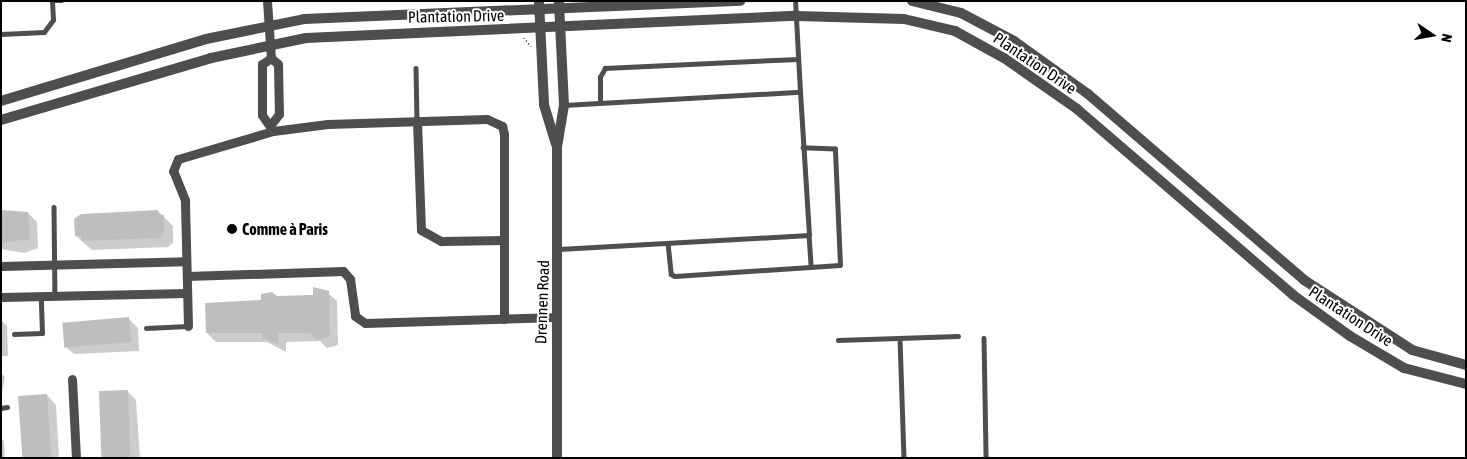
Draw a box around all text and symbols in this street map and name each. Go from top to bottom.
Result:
street label: Plantation Drive [408,6,504,26]
north arrow [1407,10,1457,60]
street label: Plantation Drive [990,28,1080,98]
text: N [1438,32,1455,44]
place label: Comme à Paris [242,219,328,239]
marker: Comme à Paris [226,223,238,235]
street label: Drennen Road [531,260,553,344]
street label: Plantation Drive [1305,282,1397,350]

